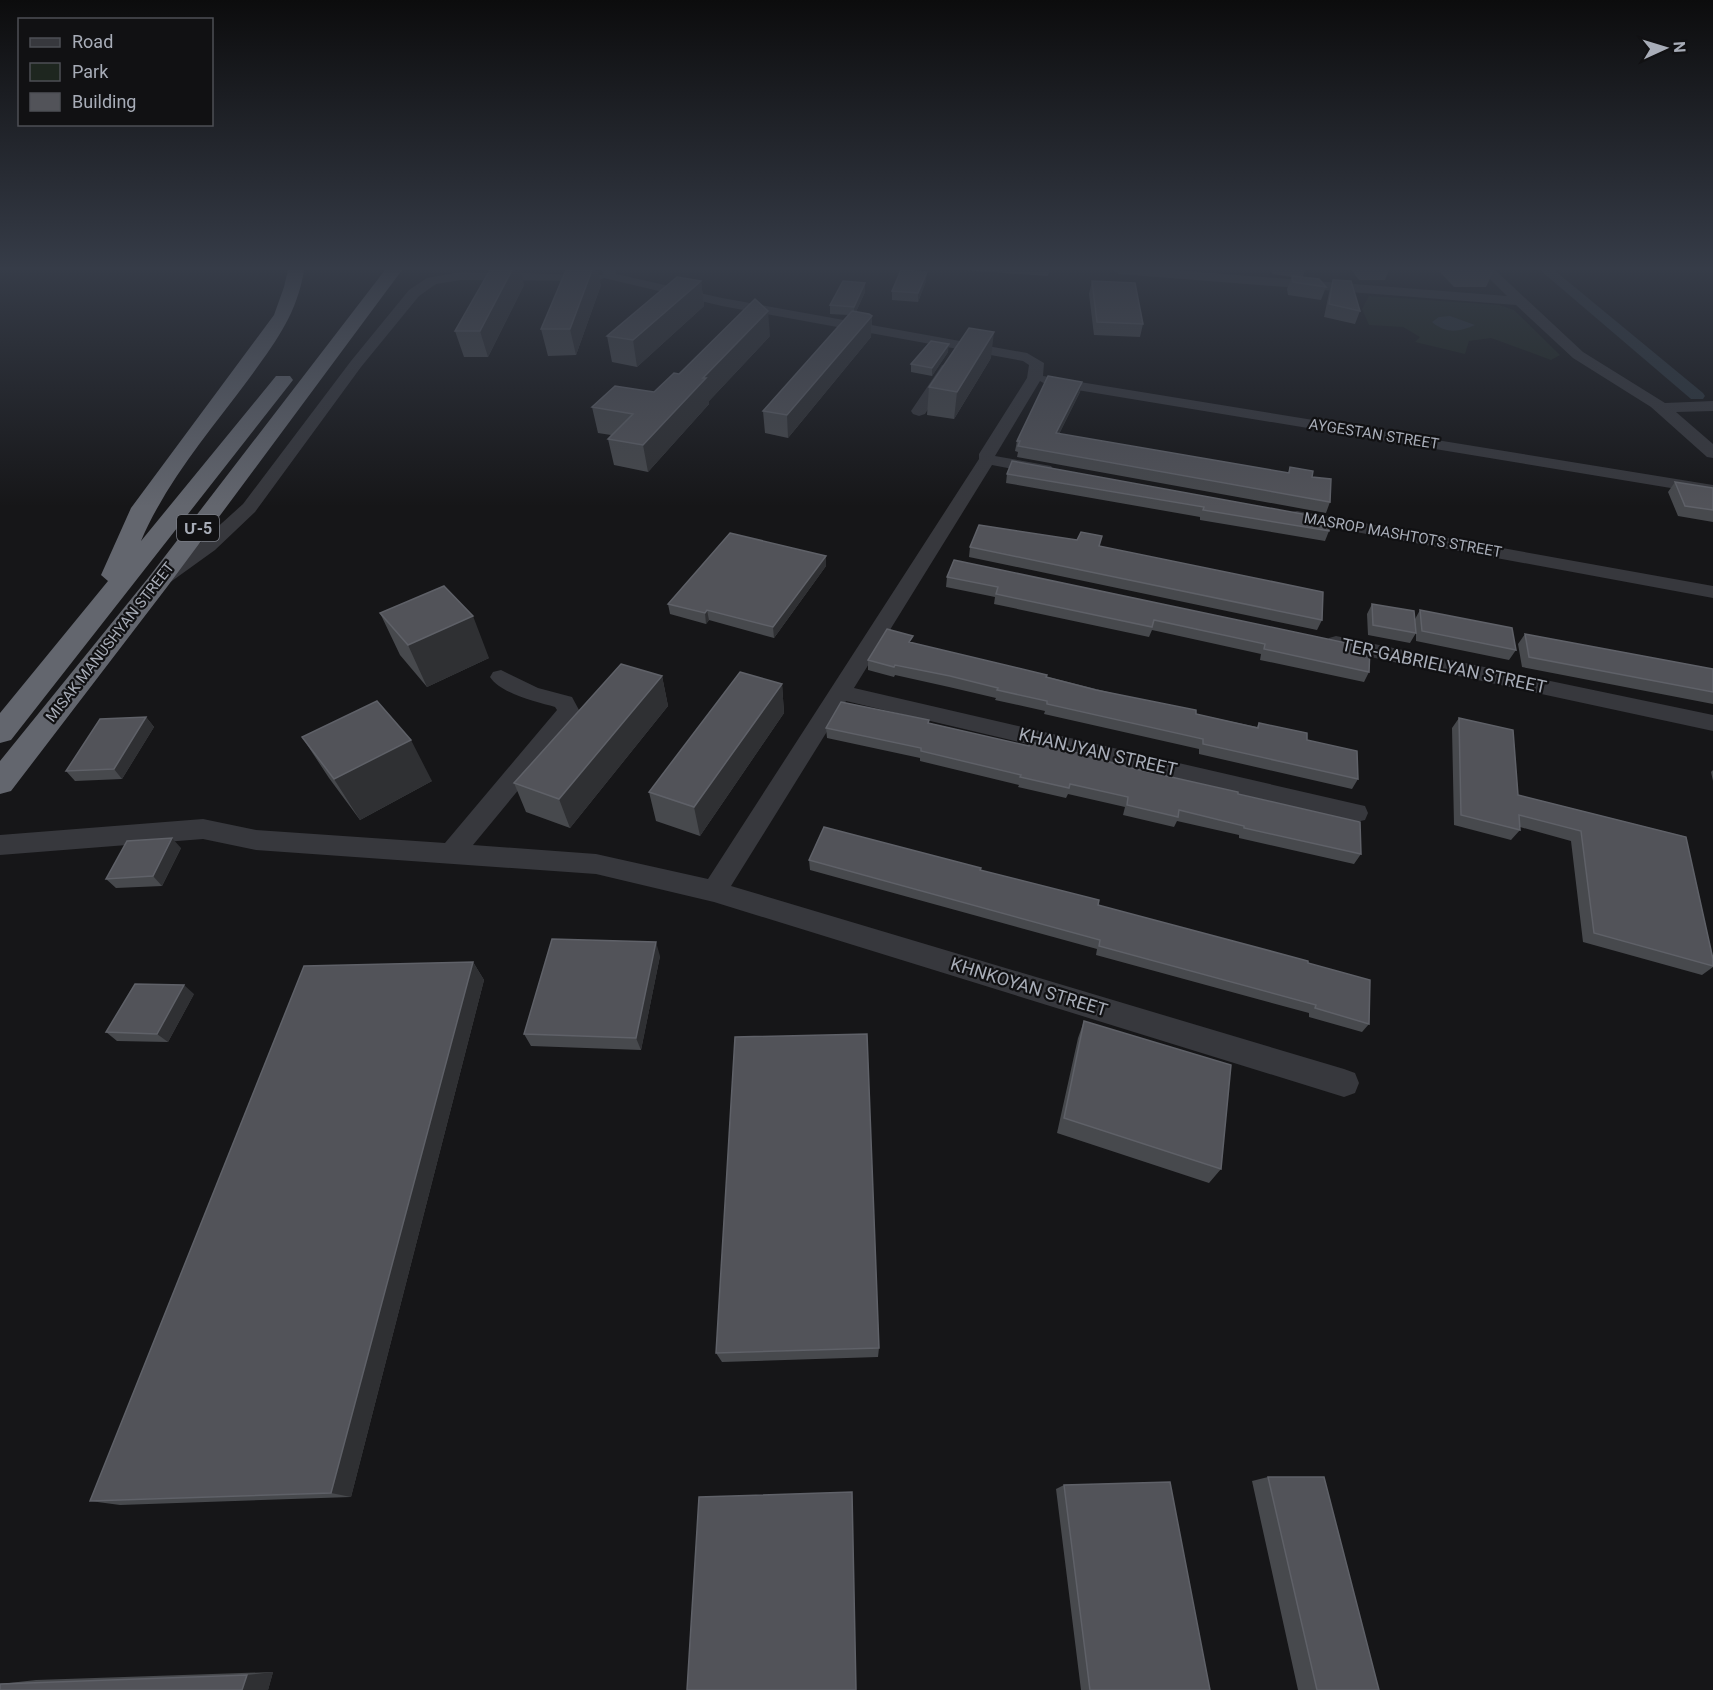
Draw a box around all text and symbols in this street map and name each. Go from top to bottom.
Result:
legend [18,18,213,126]
north arrow [1635,18,1695,78]
text: Road [72,31,113,52]
text: N [1670,41,1689,53]
text: Park [72,61,109,82]
text: Building [72,91,136,112]
street label: AYGESTAN STREET [1308,415,1440,453]
street label: MASROP MASHTOTS STREET [1303,509,1503,561]
road number: Մ-5 [177,515,219,541]
street label: MISAK MANUSHYAN STREET [42,559,178,725]
street label: TER-GABRIELYAN STREET [1340,634,1549,698]
street label: KHANJYAN STREET [1017,723,1180,780]
street label: KHNKOYAN STREET [948,953,1110,1020]

